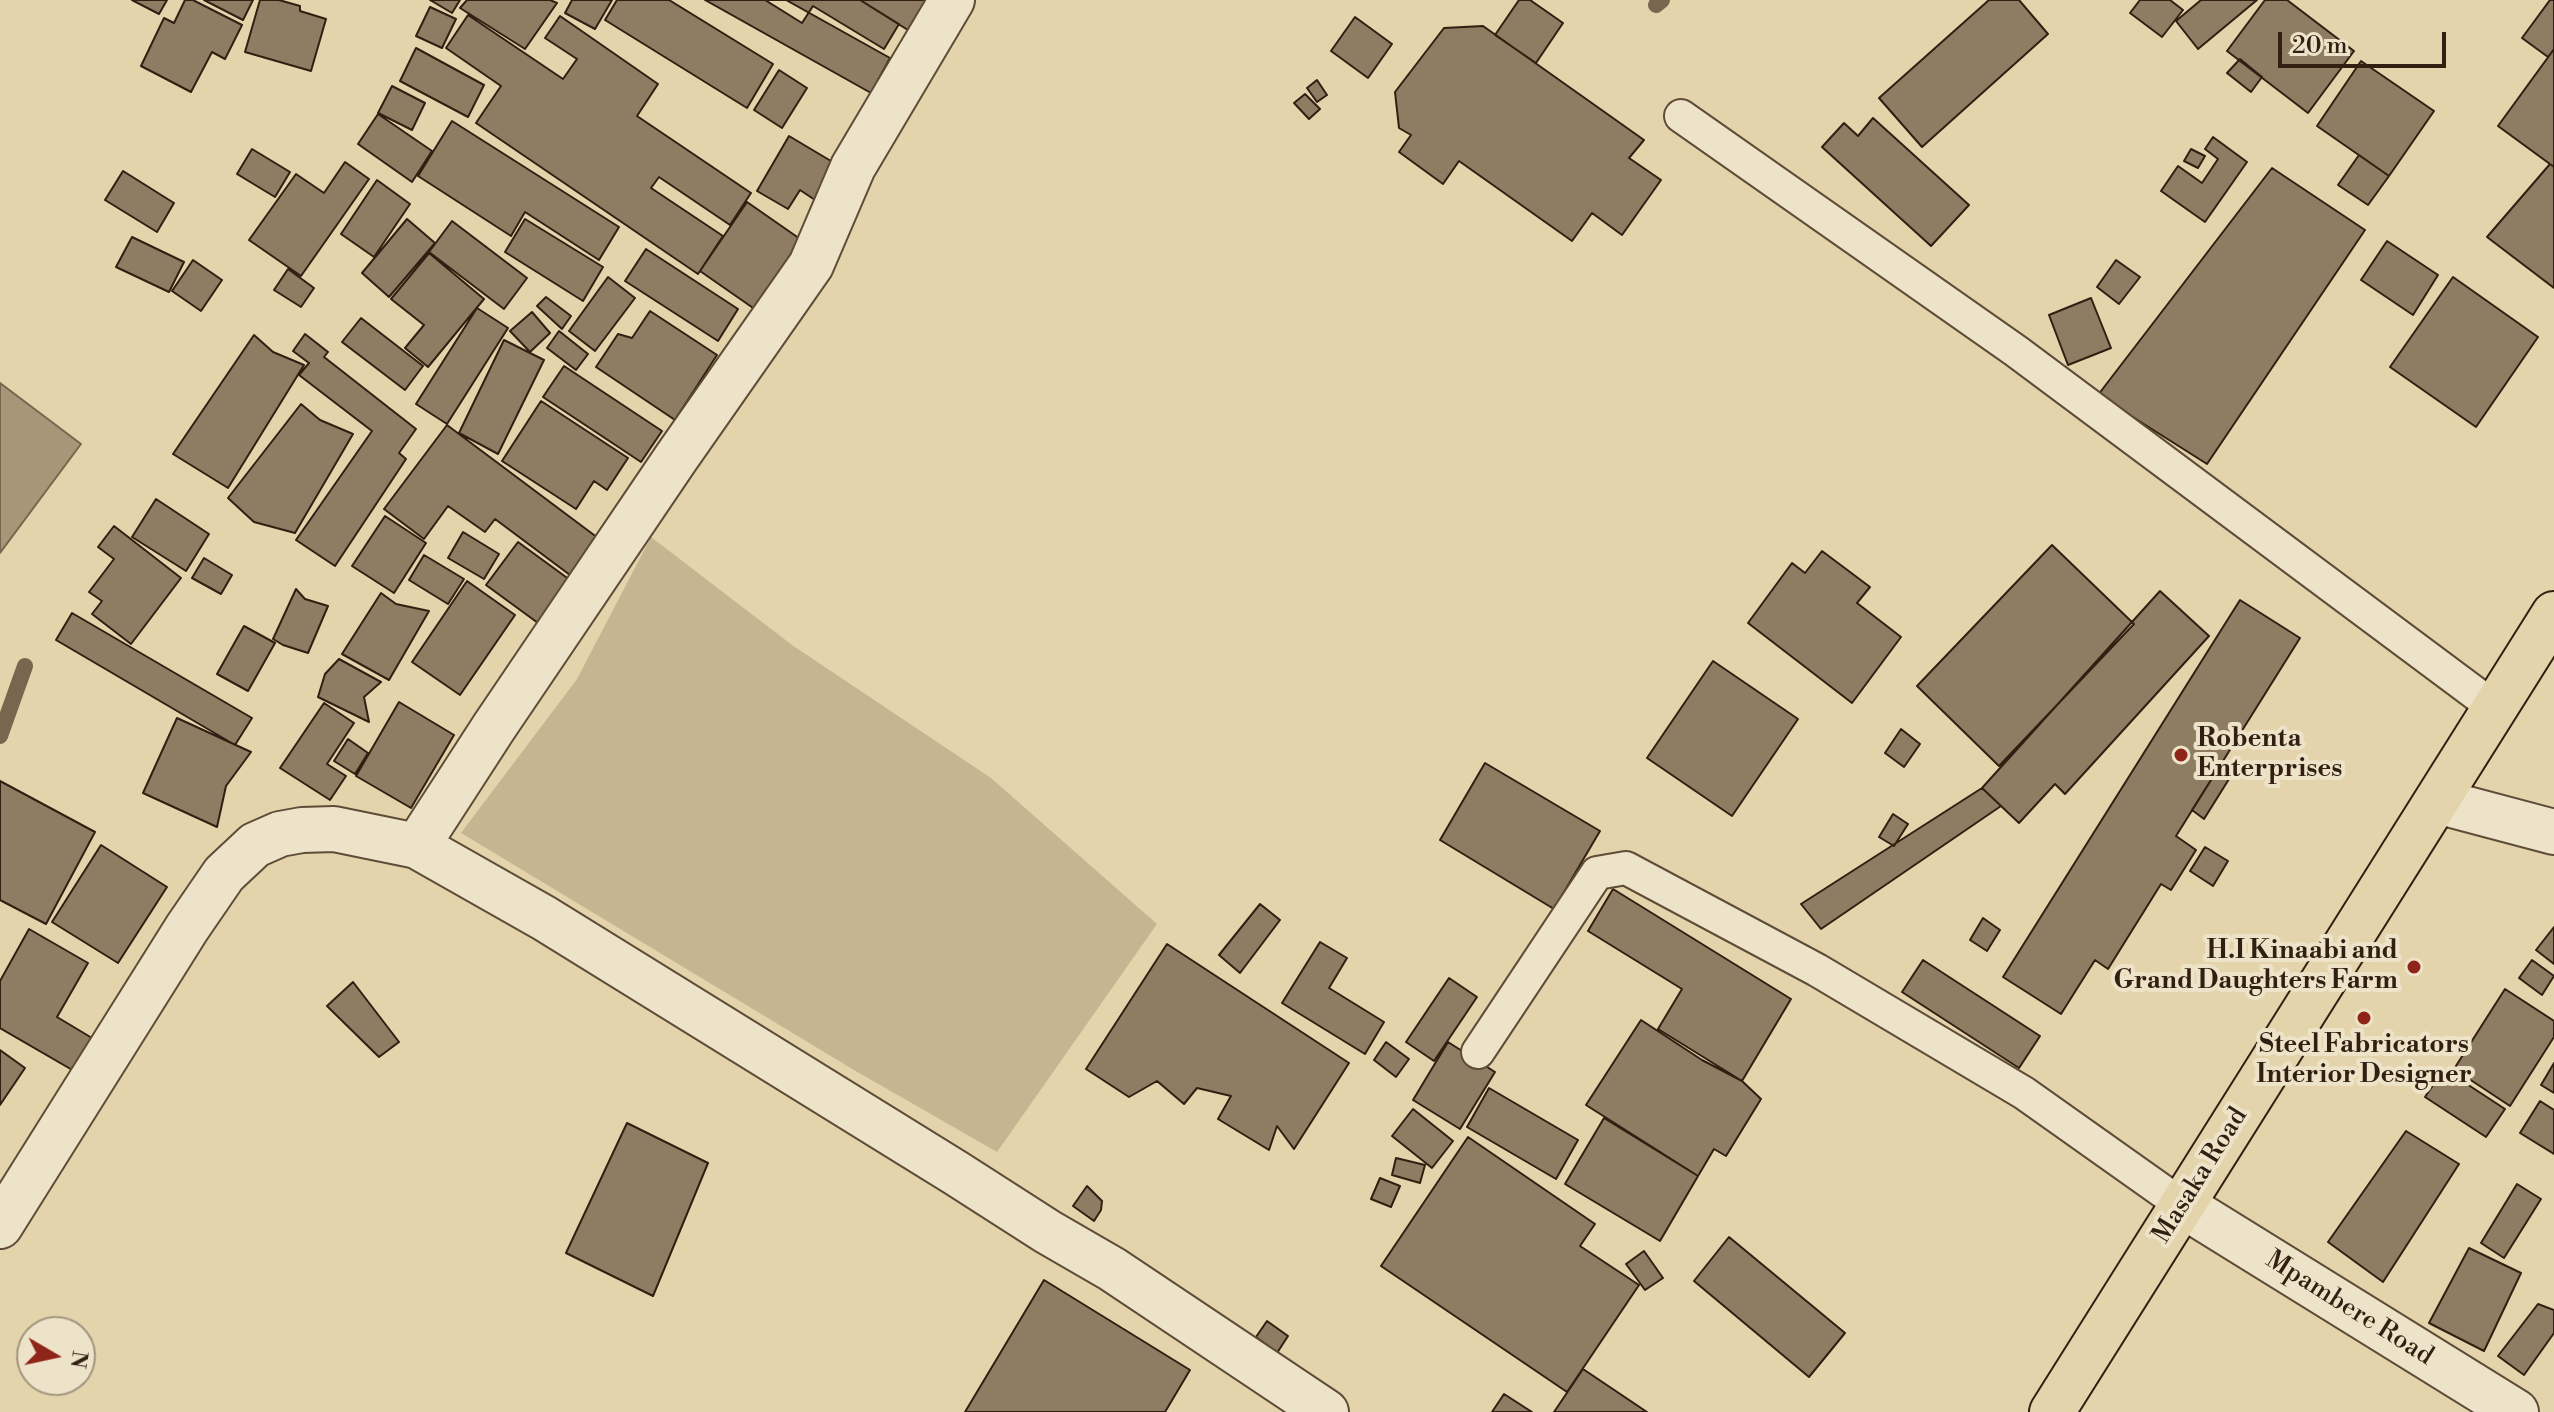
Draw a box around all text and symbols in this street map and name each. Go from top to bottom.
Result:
scale bar [2282,16,2450,66]
text: 20 m [2292,31,2348,61]
place label: Robenta Enterprises [2197,724,2342,786]
marker: Robenta Enterprises [2172,746,2190,764]
place label: H.I Kinaabi and Grand Daughters Farm [2113,936,2398,998]
marker: H.I Kinaabi and Grand Daughters Farm [2405,958,2423,976]
marker: Steel Fabricators Interior Designer [2355,1009,2373,1027]
place label: Steel Fabricators Interior Designer [2256,1030,2472,1092]
street label: Masaka Road [2147,1102,2255,1250]
street label: Mpambere Road [2259,1245,2439,1373]
north arrow [16,1316,96,1396]
text: N [64,1349,93,1370]

